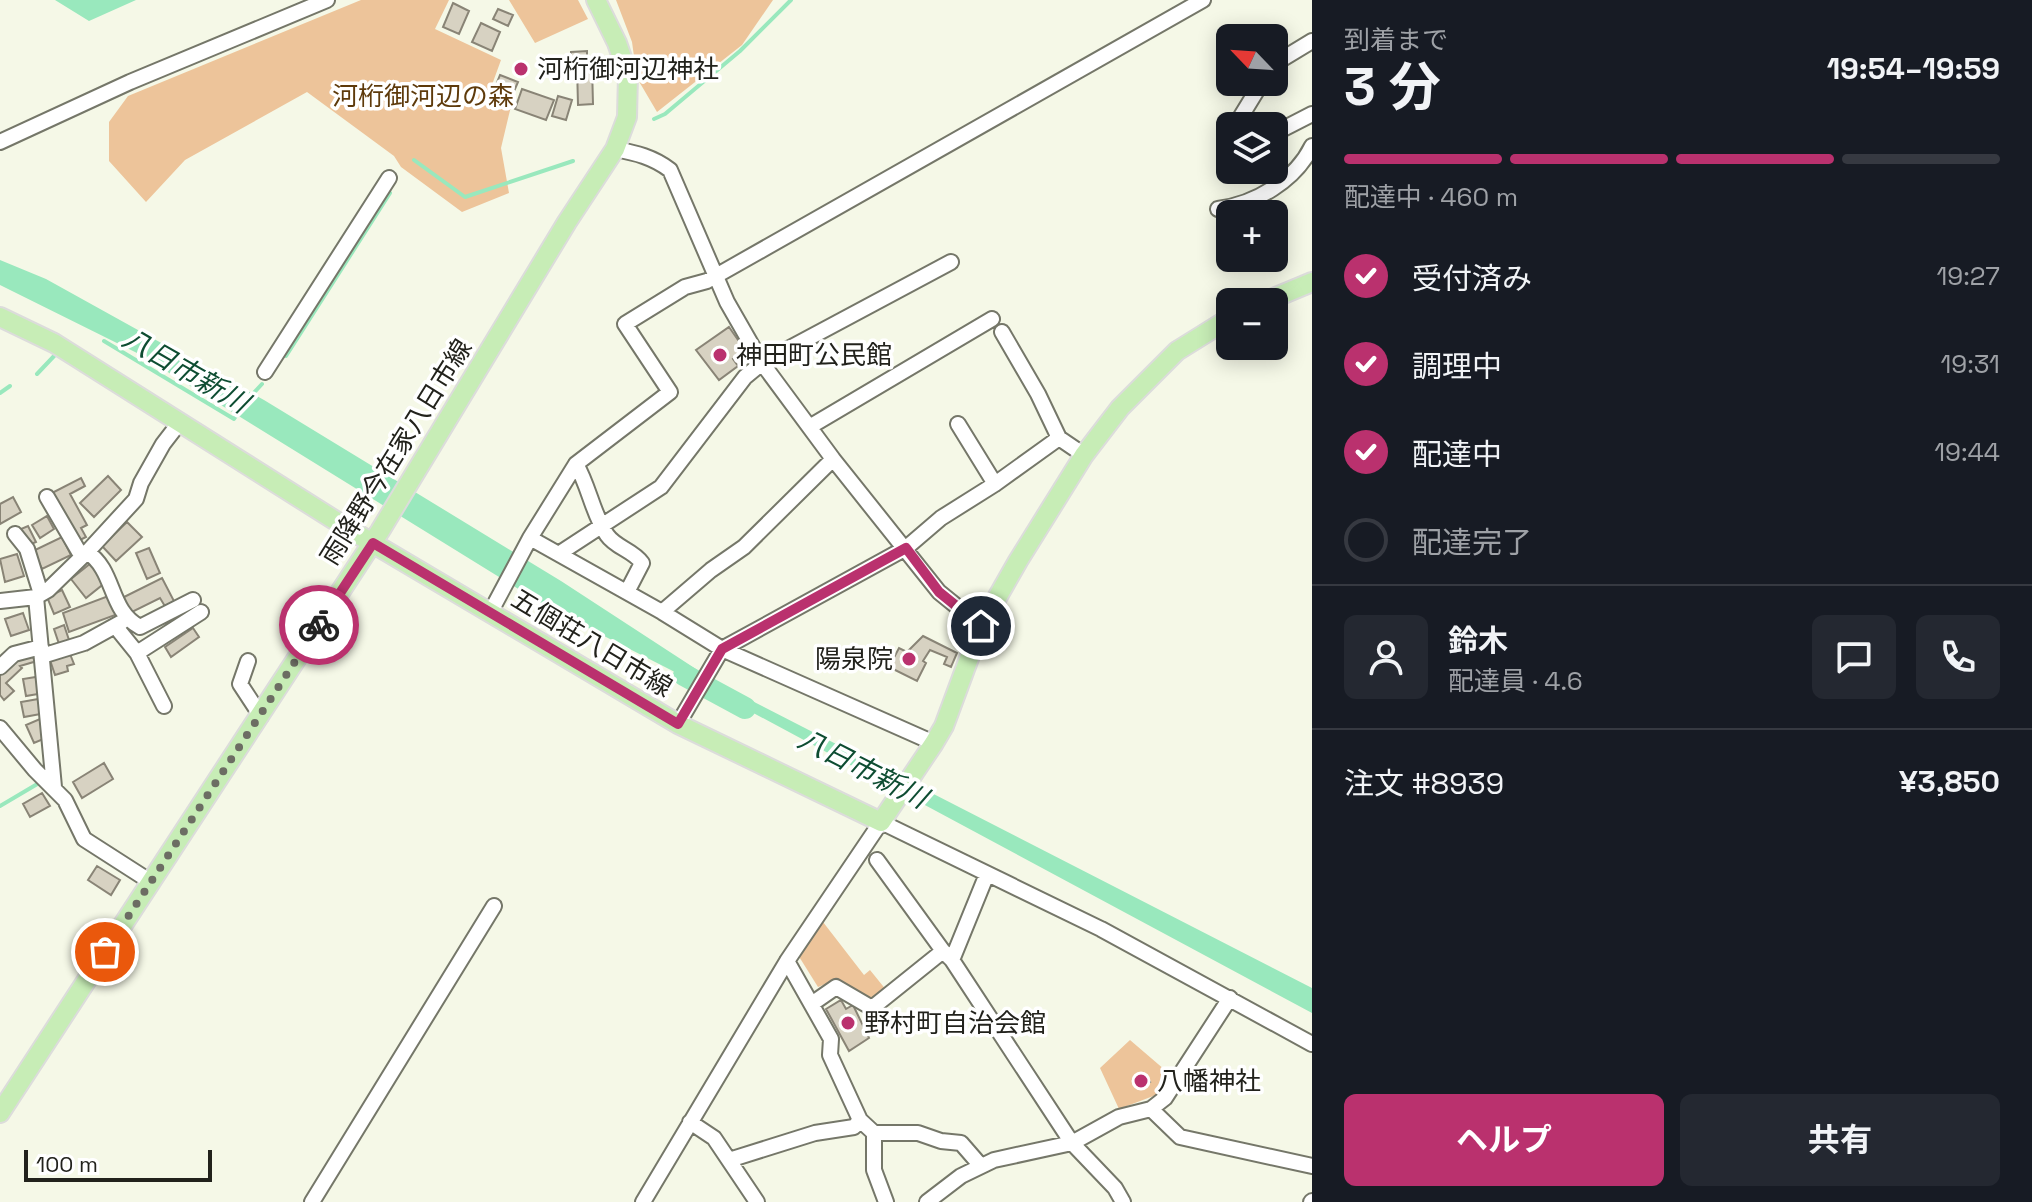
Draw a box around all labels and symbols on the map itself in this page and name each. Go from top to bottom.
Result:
north arrow [1216,24,1288,96]
place label: 河桁御河辺神社 [537,52,719,86]
marker: 河桁御河辺神社 [512,60,530,78]
park label: 河桁御河辺の森 [332,79,514,113]
water label: 八日市新川 [116,319,258,422]
street label: 雨降野今在家八日市線 [313,333,479,571]
place label: 神田町公民館 [736,338,892,372]
marker: 神田町公民館 [711,346,729,364]
street label: 五個荘八日市線 [505,582,679,704]
courier [279,585,359,665]
pin [947,592,1015,660]
place label: 陽泉院 [815,642,893,676]
marker: 陽泉院 [900,650,918,668]
water label: 八日市新川 [792,720,936,817]
pin [71,918,139,986]
place label: 野村町自治会館 [864,1006,1046,1040]
marker: 野村町自治会館 [839,1014,857,1032]
place label: 八幡神社 [1157,1064,1261,1098]
marker: 八幡神社 [1132,1072,1150,1090]
scale bar [24,1146,212,1182]

